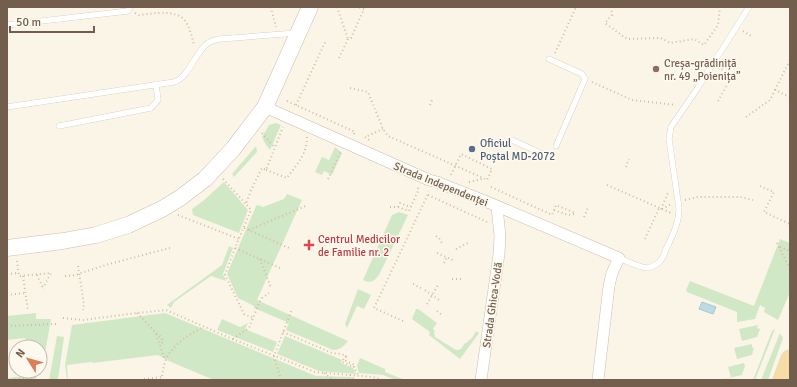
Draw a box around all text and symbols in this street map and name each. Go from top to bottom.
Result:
scale bar [10,8,94,34]
text: 50 m [16,15,41,30]
place label: Creșa-grădiniță nr. 49 „Poienița” [664,57,741,83]
marker: Creșa-grădiniță nr. 49 „Poienița” [651,64,661,74]
place label: Oficiul Poștal MD-2072 [480,137,555,163]
marker: Oficiul Poștal MD-2072 [467,144,477,154]
street label: Strada Independenței [392,160,490,209]
place label: Centrul Medicilor de Familie nr. 2 [318,233,400,259]
marker: Centrul Medicilor de Familie nr. 2 [303,239,315,251]
street label: Strada Ghica-Vodă [480,261,505,349]
north arrow [8,339,48,379]
text: N [13,346,28,360]

